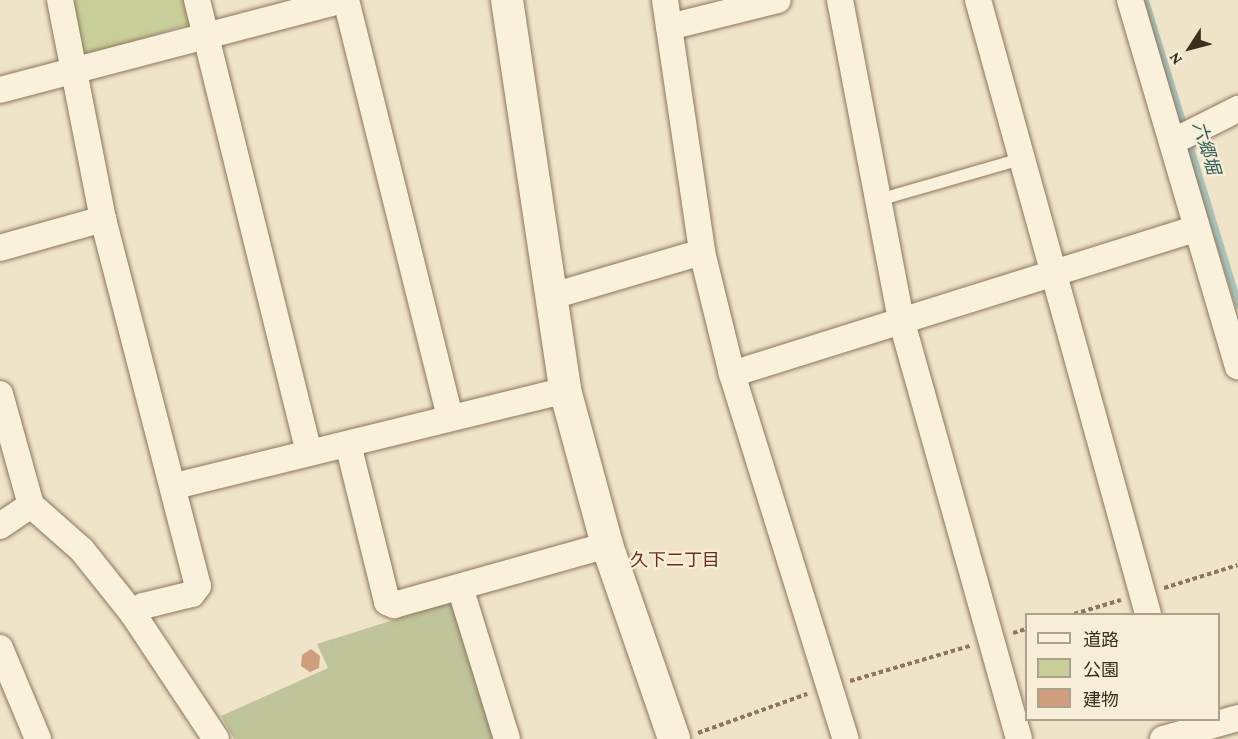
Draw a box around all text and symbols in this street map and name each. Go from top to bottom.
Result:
north arrow [1160,18,1220,78]
text: N [1165,49,1185,68]
water label: 六郷堀 [1188,119,1224,177]
district label: 久下二丁目 [630,549,720,571]
legend [1025,613,1220,721]
text: 道路 [1083,630,1119,650]
text: 公園 [1083,660,1119,680]
text: 建物 [1083,690,1119,710]

